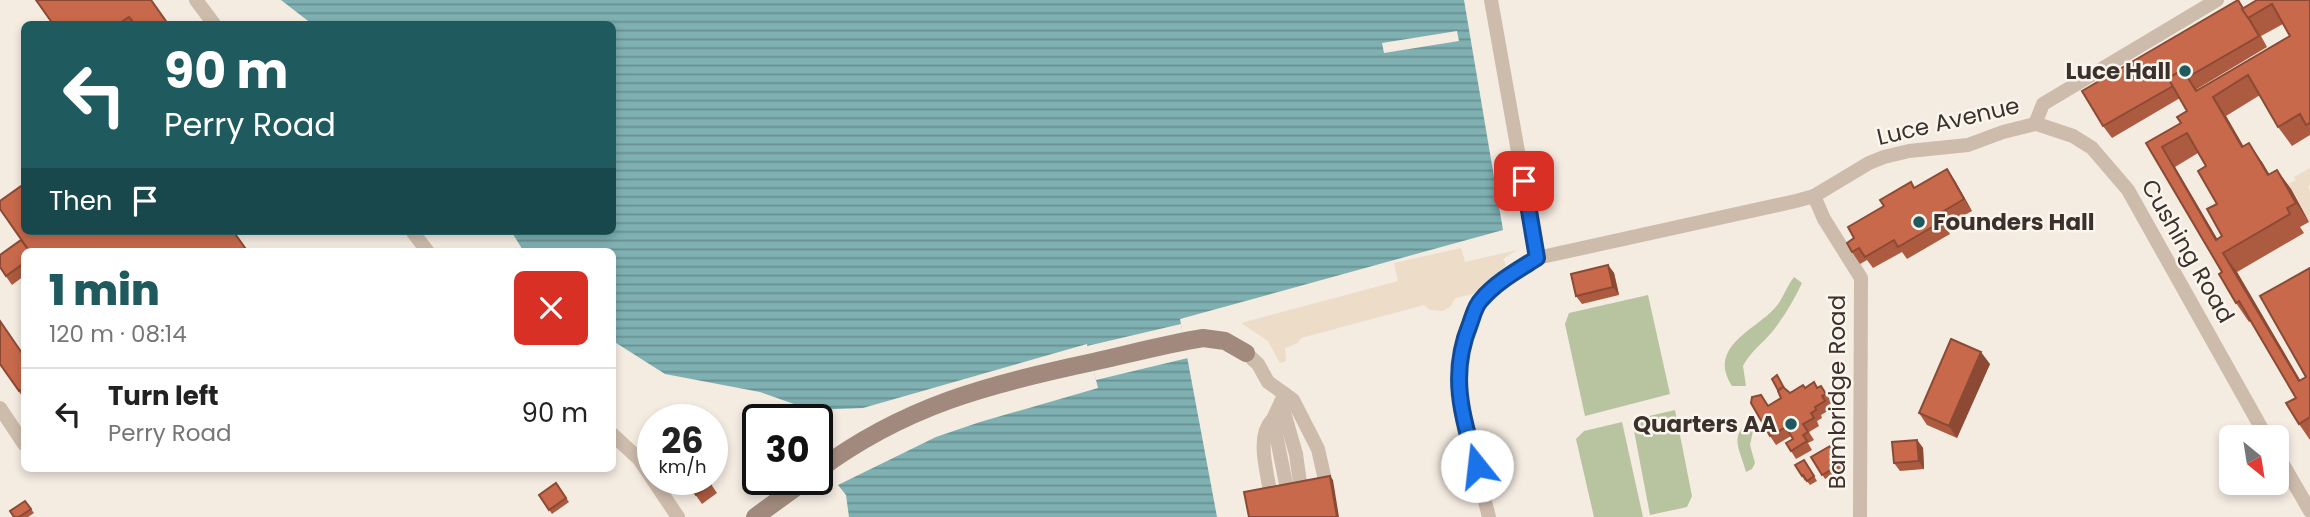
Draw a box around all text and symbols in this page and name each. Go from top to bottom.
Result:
text: 90 m [164,37,288,105]
icon: left [49,49,140,140]
place label: Luce Hall [2066,55,2171,87]
marker: Luce Hall [2177,63,2193,79]
street label: Luce Avenue [1874,89,2022,153]
text: Perry Road [164,102,336,147]
pin [1494,151,1554,211]
icon: arrive [1505,162,1543,200]
street label: Cushing Road [2134,173,2242,329]
icon: arrive [126,182,164,220]
text: Then [49,183,112,219]
place label: Founders Hall [1933,206,2095,238]
marker: Founders Hall [1911,214,1927,230]
text: 1 min [49,261,160,320]
button: close [514,271,588,345]
street label: Bambridge Road [1821,295,1853,489]
text: 120 m · 08:14 [49,318,187,350]
text: Turn left [108,378,219,414]
icon: left [49,395,87,433]
text: 90 m [522,395,588,431]
speed limit sign: 30 [742,404,833,495]
place label: Quarters AA [1633,408,1777,440]
text: 26 [661,416,704,465]
marker: Quarters AA [1783,416,1799,432]
text: Perry Road [108,417,232,449]
north arrow [2219,425,2289,495]
map controls [2219,425,2289,495]
position arrow [1440,429,1514,503]
text: km/h [659,454,706,479]

